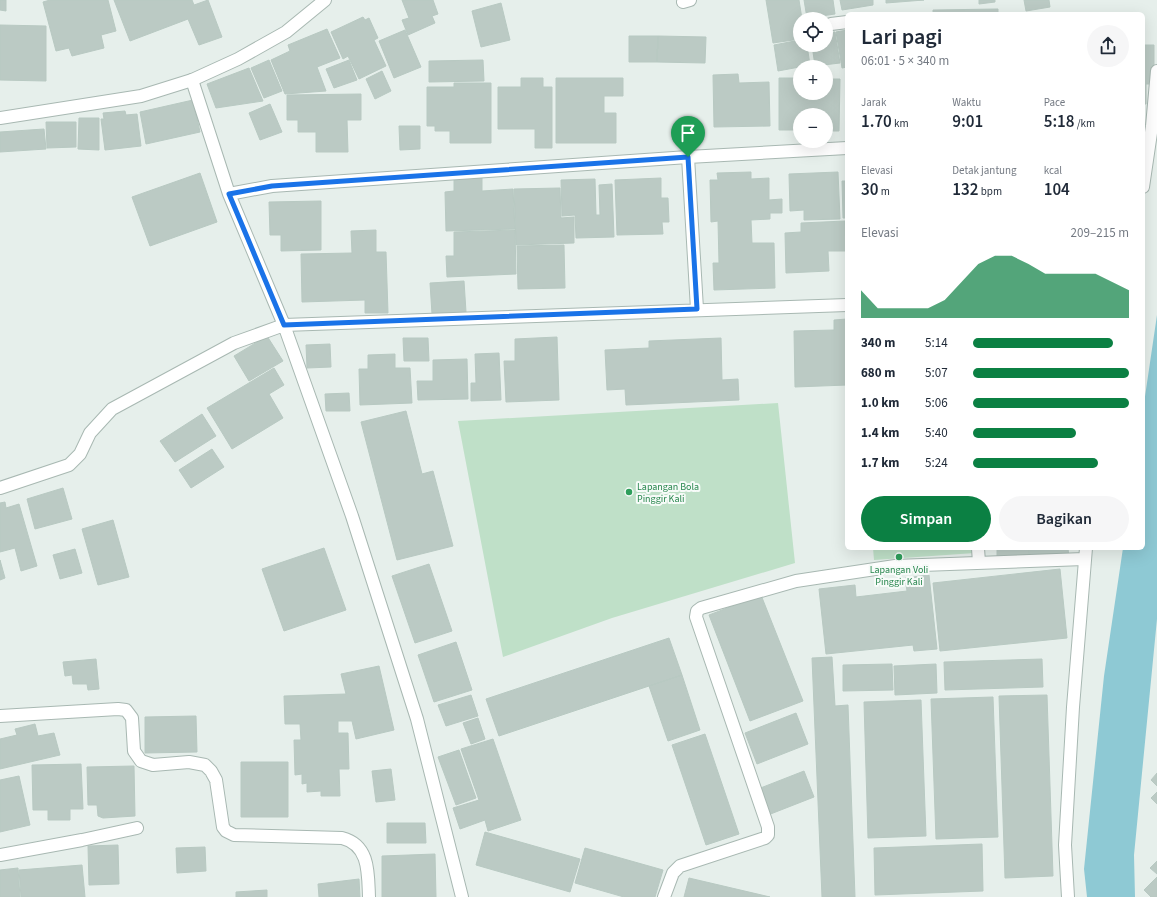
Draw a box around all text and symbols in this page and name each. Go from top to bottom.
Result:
map controls [793,12,833,148]
button: locate [793,12,833,52]
text: Lari pagi [861,21,942,53]
button: share [1087,25,1129,67]
text: 06:01 · 5 × 340 m [861,52,949,70]
button: + [793,60,833,100]
text: Jarak [861,95,886,110]
text: Waktu [952,95,981,110]
text: Pace [1044,95,1065,110]
button: − [793,108,833,148]
text: 1.70 [861,110,892,134]
text: 9:01 [952,110,983,134]
text: 5:18 [1044,110,1075,134]
pin [671,116,705,157]
text: km [892,116,909,131]
text: /km [1075,116,1095,131]
icon: arrive [677,122,699,144]
text: Elevasi [861,163,893,178]
text: Detak jantung [952,163,1017,178]
text: kcal [1044,163,1062,178]
text: 30 [861,178,878,202]
text: 132 [952,178,979,202]
text: 104 [1044,178,1070,202]
text: m [878,184,890,199]
text: bpm [979,184,1002,199]
text: Elevasi [861,224,899,242]
text: 209–215 m [1071,224,1129,242]
text: 340 m [861,334,895,352]
text: 5:14 [925,334,948,352]
text: 680 m [861,364,895,382]
text: 5:07 [925,364,948,382]
text: 1.0 km [861,394,900,412]
text: 5:06 [925,394,948,412]
text: 1.4 km [861,424,900,442]
text: 5:40 [925,424,948,442]
text: 1.7 km [861,454,900,472]
text: 5:24 [925,454,948,472]
place label: Lapangan Bola Pinggir Kali [637,480,699,506]
marker: Lapangan Bola Pinggir Kali [624,487,634,497]
button: Simpan [861,496,991,542]
button: Bagikan [999,496,1129,542]
marker: Lapangan Voli Pinggir Kali [894,552,904,562]
place label: Lapangan Voli Pinggir Kali [870,563,928,589]

